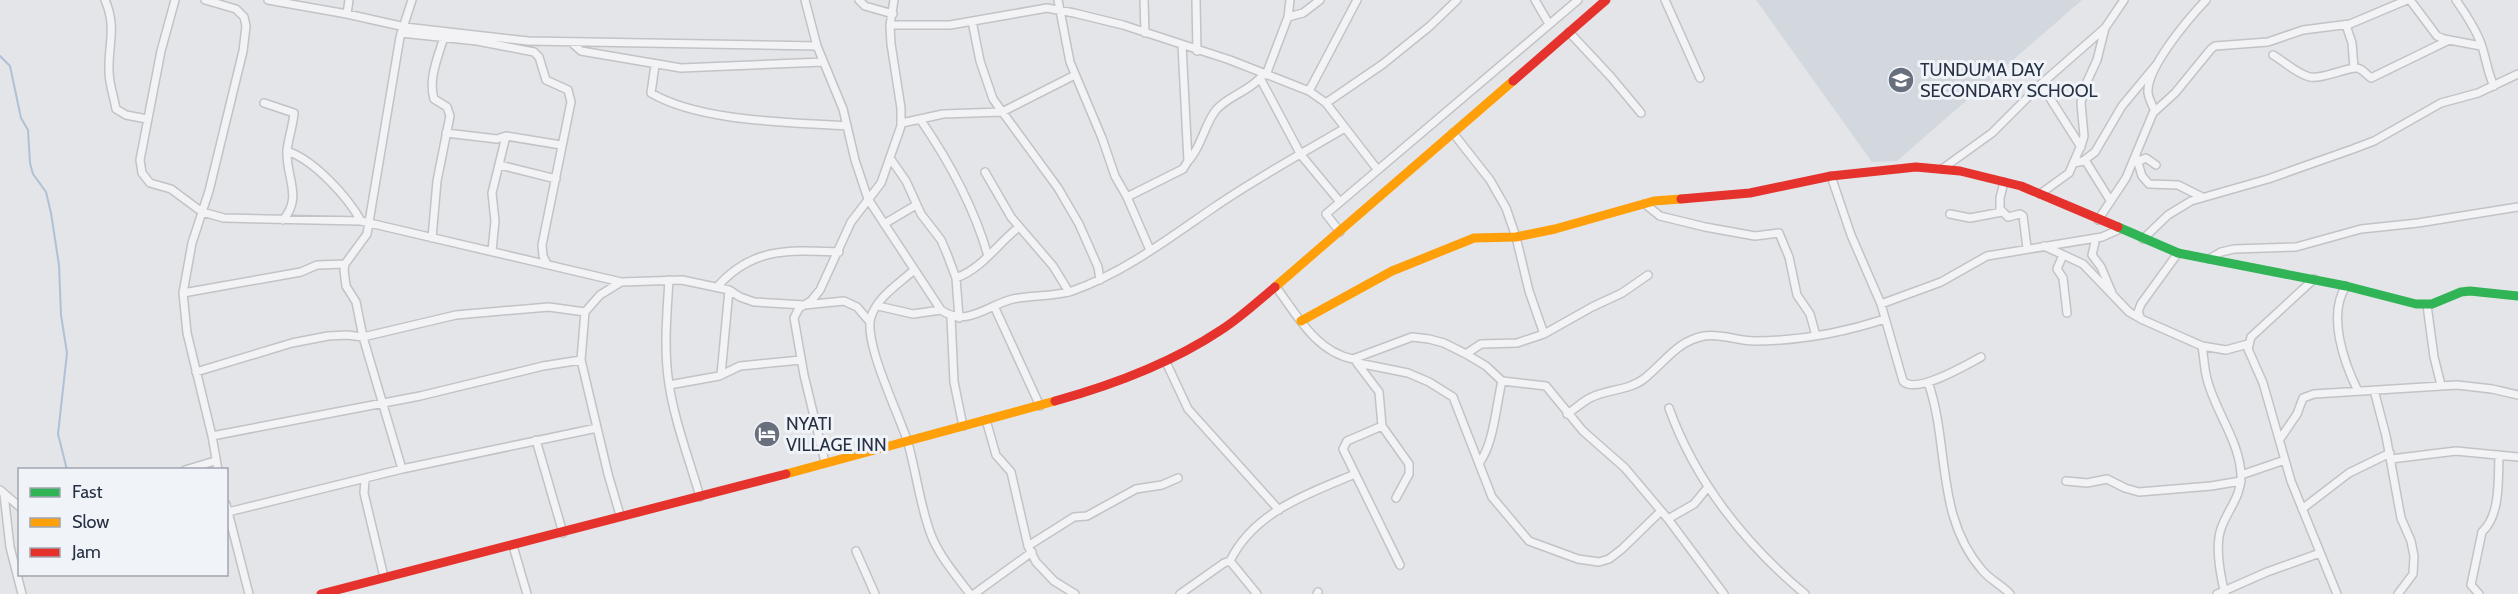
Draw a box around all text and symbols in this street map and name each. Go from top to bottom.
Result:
place label: TUNDUMA DAY SECONDARY SCHOOL [1920,59,2098,102]
school or university icon: TUNDUMA DAY SECONDARY SCHOOL [1886,65,1916,95]
place label: NYATI VILLAGE INN [786,413,887,456]
hotel icon: NYATI VILLAGE INN [752,419,782,449]
legend [18,468,228,576]
text: Fast [72,481,103,503]
text: Slow [72,511,109,533]
text: Jam [71,541,101,563]

